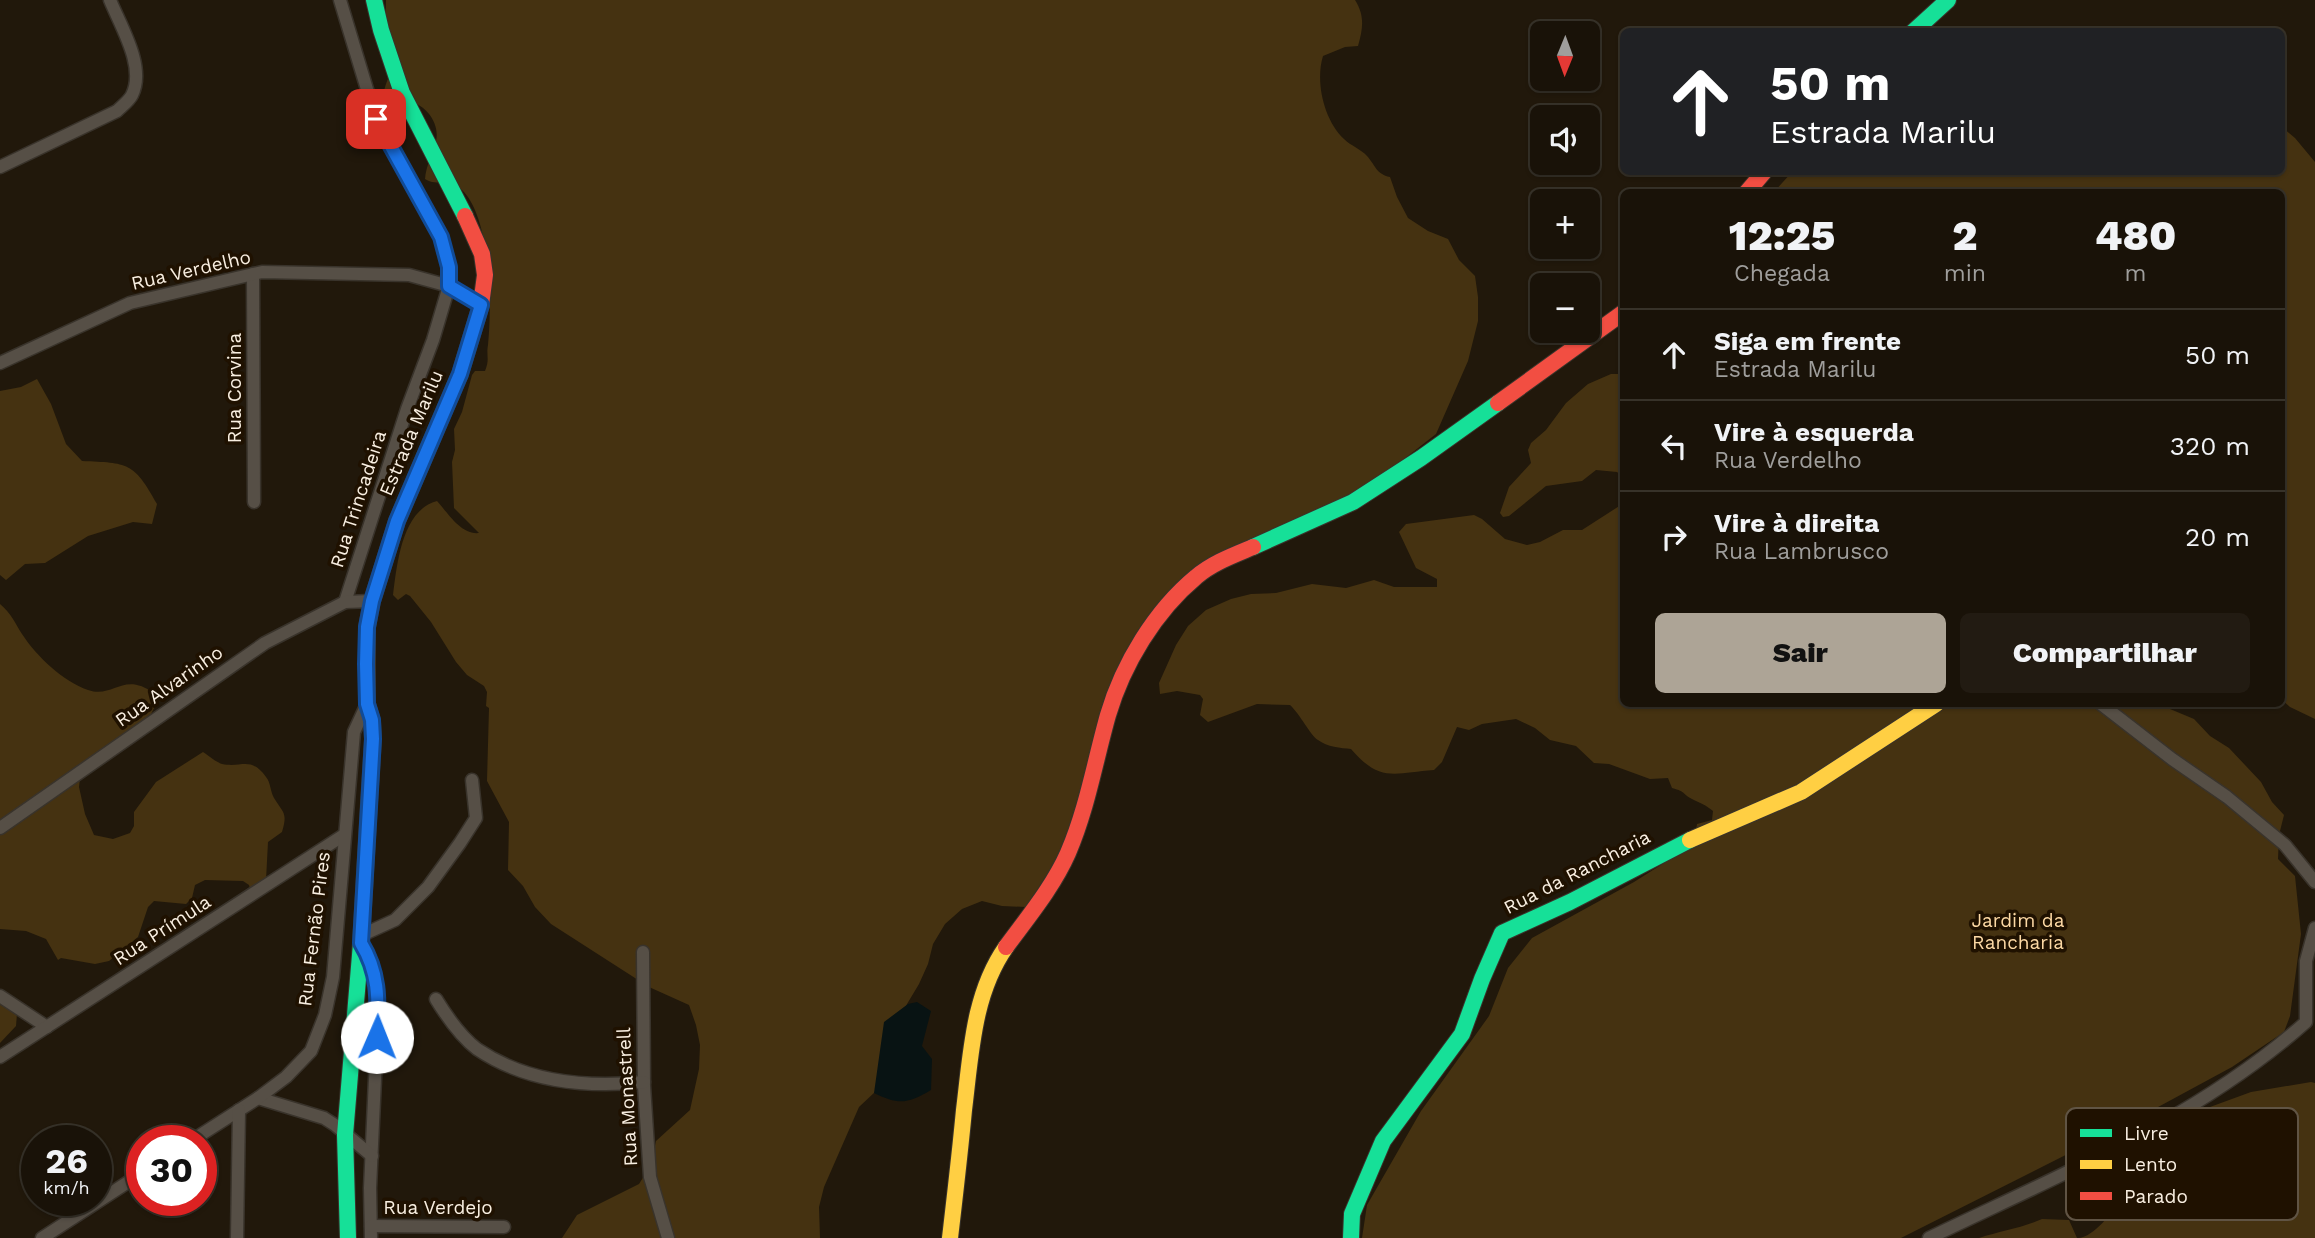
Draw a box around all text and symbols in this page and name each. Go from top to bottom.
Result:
north arrow [1530,21,1600,91]
map controls [1530,21,1600,343]
text: 50 m [1770,54,1890,112]
icon: ahead [1655,56,1746,147]
pin [346,89,406,149]
icon: arrive [357,100,395,138]
button: sound [1530,105,1600,175]
text: Estrada Marilu [1770,113,1996,151]
button: + [1530,189,1600,259]
text: 12:25 [1729,211,1835,260]
text: 2 [1952,211,1978,260]
text: 480 [2095,211,2176,260]
street label: Rua Verdelho [129,245,253,295]
text: Chegada [1734,260,1830,287]
text: min [1944,260,1986,287]
text: m [2125,260,2147,287]
button: − [1530,273,1600,343]
text: Siga em frente [1714,326,1901,356]
street label: Rua Corvina [223,332,246,443]
icon: ahead [1655,336,1693,374]
text: 50 m [2185,340,2250,370]
text: Estrada Marilu [1714,356,1877,383]
street label: Estrada Marilu [374,367,448,499]
text: Vire à esquerda [1714,417,1914,447]
street label: Rua Trincadeira [325,427,391,570]
icon: left [1655,427,1693,465]
text: 320 m [2170,431,2250,461]
text: Rua Verdelho [1714,447,1862,474]
text: Vire à direita [1714,508,1879,538]
icon: right [1655,518,1693,556]
text: 20 m [2185,522,2250,552]
text: Rua Lambrusco [1714,538,1889,565]
button: Sair [1655,613,1946,693]
button: Compartilhar [1960,613,2250,693]
street label: Rua Alvarinho [111,640,227,732]
street label: Rua da Rancharia [1500,825,1654,919]
street label: Rua Fernão Pires [293,850,335,1008]
street label: Rua Prímula [109,890,215,970]
park label: Jardim da Rancharia [1972,909,2065,954]
position arrow [340,1000,414,1074]
street label: Rua Monastrell [612,1027,642,1167]
legend [2066,1108,2298,1220]
text: Livre [2124,1122,2169,1145]
speed limit sign: 30 [126,1125,217,1216]
text: 26 [45,1140,88,1182]
text: Lento [2124,1153,2177,1176]
text: km/h [43,1177,90,1198]
text: Parado [2124,1185,2188,1208]
street label: Rua Verdejo [383,1196,493,1219]

